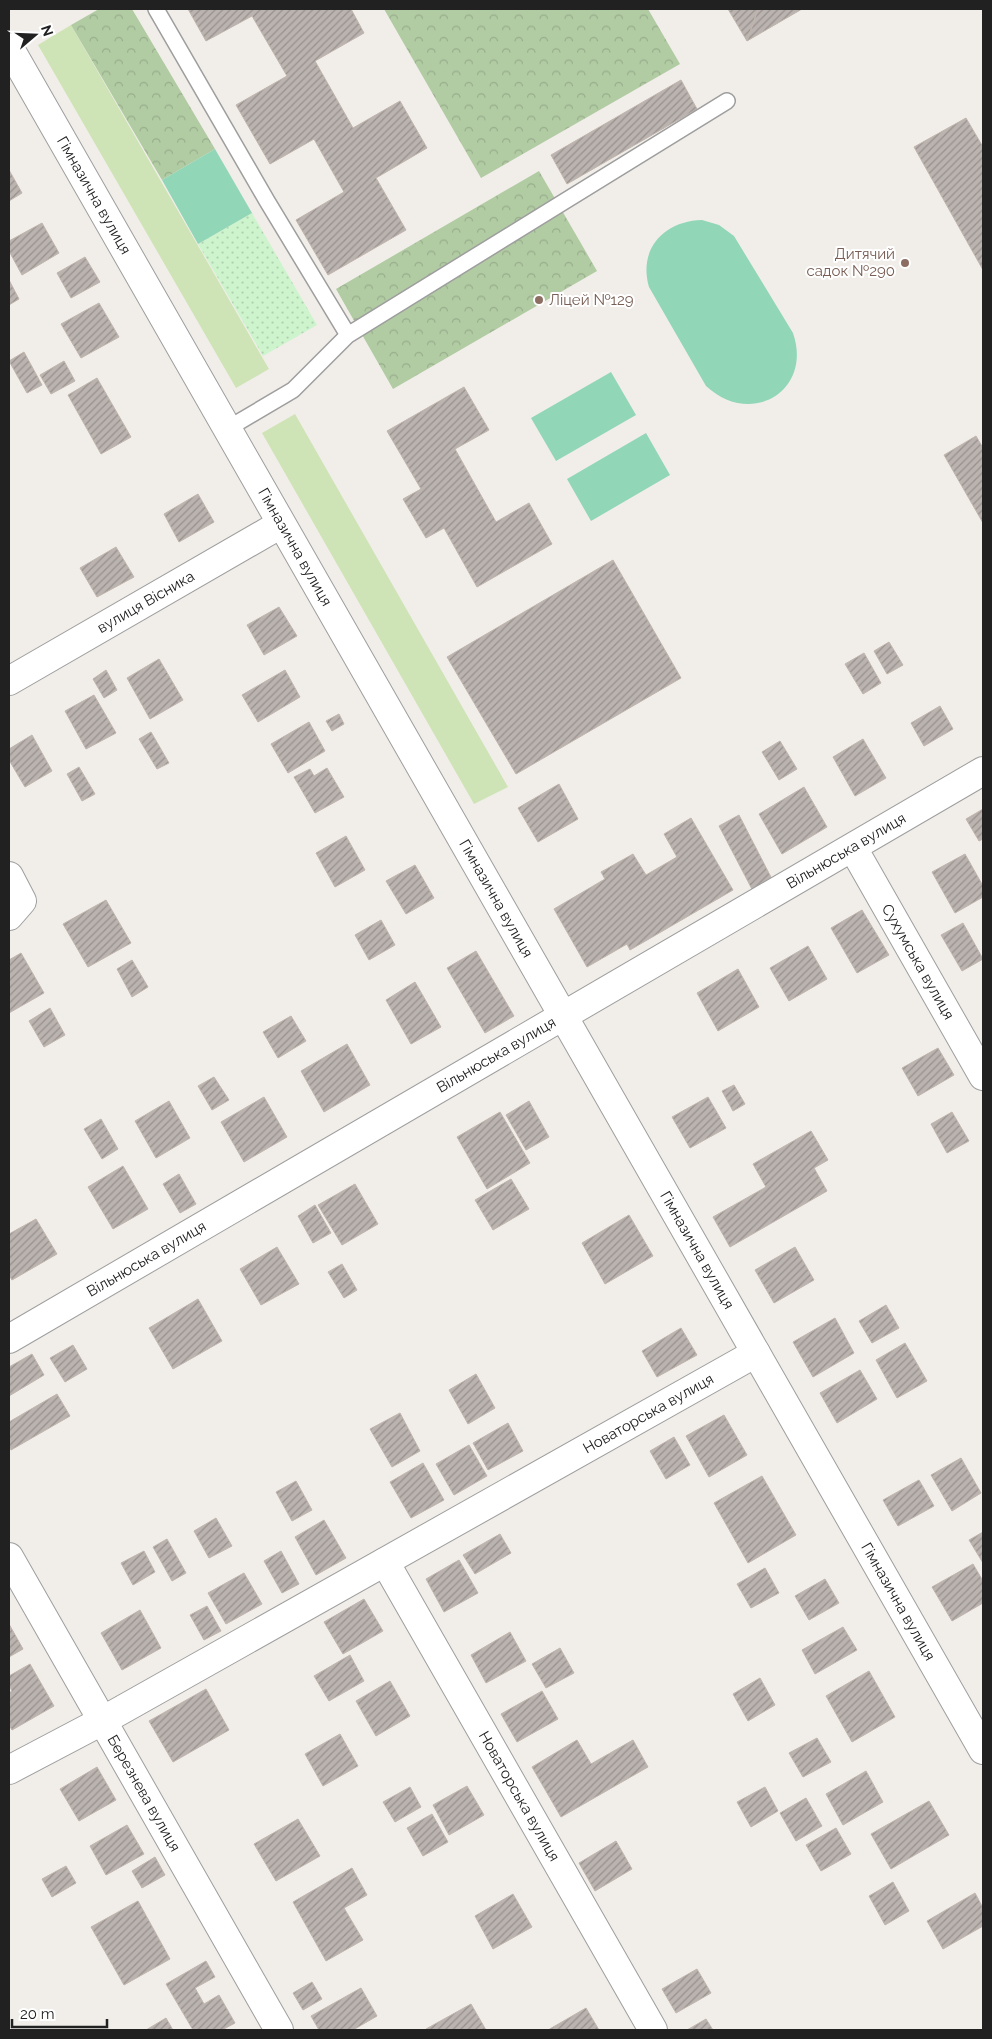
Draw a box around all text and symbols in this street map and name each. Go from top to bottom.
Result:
north arrow [10,10,60,60]
text: N [38,23,57,38]
street label: Гімназична вулиця [53,133,135,258]
place label: Дитячий садок №290 [806,245,895,280]
marker: Дитячий садок №290 [899,257,911,269]
place label: Ліцей №129 [549,291,634,309]
marker: Ліцей №129 [533,294,545,306]
street label: Гімназична вулиця [254,485,336,609]
street label: вулиця Вісника [94,567,198,637]
street label: Вільнюська вулиця [783,809,909,893]
street label: Гімназична вулиця [455,836,537,961]
street label: Сухумська вулиця [878,901,958,1023]
street label: Вільнюська вулиця [433,1013,559,1097]
street label: Гімназична вулиця [656,1188,738,1312]
street label: Вільнюська вулиця [83,1217,209,1301]
street label: Новаторська вулиця [580,1370,717,1457]
street label: Гімназична вулиця [857,1540,939,1664]
street label: Новаторська вулиця [475,1728,563,1864]
street label: Березнева вулиця [103,1732,184,1855]
scale bar [12,1996,108,2028]
text: 20 m [20,2005,55,2023]

